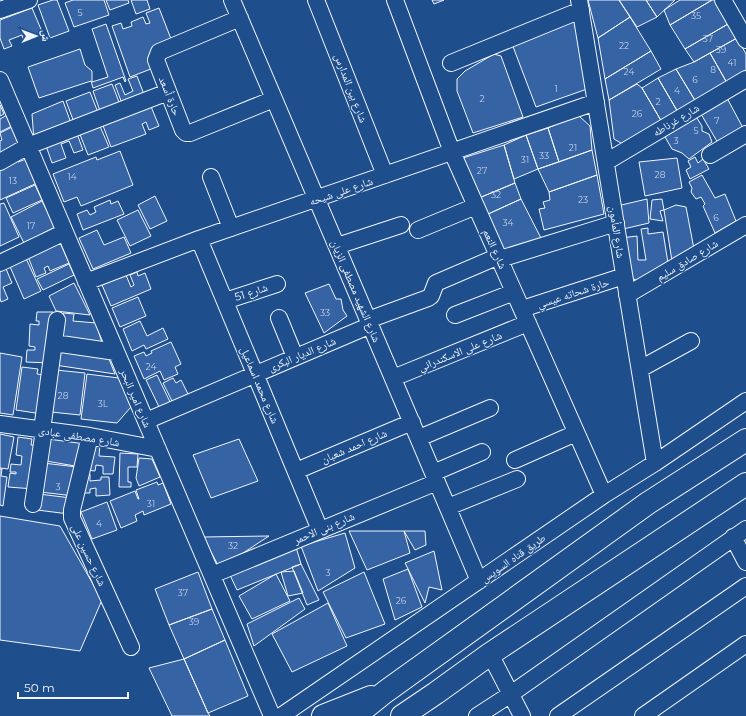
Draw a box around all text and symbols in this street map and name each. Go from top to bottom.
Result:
house number: 5 [77,7,83,18]
house number: 35 [691,10,701,21]
north arrow [16,16,56,56]
text: ش [38,30,53,42]
house number: 37 [703,33,713,44]
house number: 22 [619,40,629,51]
house number: 39 [716,44,727,55]
street label: شارع بين المدارس [331,52,371,124]
house number: 41 [728,57,736,68]
house number: 8 [710,64,716,75]
house number: 24 [624,66,634,77]
street label: حارة أسعد [156,74,184,118]
house number: 6 [692,74,698,85]
house number: 1 [554,83,558,94]
house number: 4 [674,85,680,96]
house number: 2 [479,93,485,104]
house number: 2 [655,96,661,107]
street label: شارع غرناطه [650,101,702,139]
house number: 26 [632,108,643,119]
house number: 7 [714,115,720,126]
house number: 5 [693,125,699,136]
house number: 3 [673,135,679,146]
house number: 21 [569,142,577,153]
house number: 33 [539,150,549,161]
house number: 31 [521,154,529,165]
house number: 27 [477,165,487,176]
house number: 28 [655,169,666,180]
house number: 14 [67,171,77,182]
street label: شارع على شيحه [308,174,374,208]
house number: 13 [9,175,17,186]
house number: 32 [491,189,501,200]
house number: 23 [578,194,588,205]
street label: شارع المأمون [606,205,628,259]
house number: 6 [713,212,719,223]
house number: 34 [502,217,514,228]
house number: 17 [27,220,35,231]
street label: شارع النعم [479,227,510,272]
street label: شارع صادق سليم [654,236,721,285]
street label: شارع الشهيد مصطفى الزيان [328,238,384,344]
street label: حارة شحاته عيسي [535,275,611,313]
street label: شارع 51 [233,280,269,304]
house number: 33 [320,307,330,318]
street label: شارع على الاسكندراني [416,328,505,376]
street label: شارع الديار البكرى [266,333,338,375]
street label: شارع محمد اسماعيل [238,345,282,425]
house number: 24 [146,361,156,372]
street label: شارع امير البحر [117,366,155,430]
house number: 28 [58,390,69,401]
house number: 3L [98,398,109,409]
street label: شارع مصطفى عبادى [37,423,121,449]
street label: شارع احمد شعبان [319,426,389,466]
house number: 3 [55,481,61,492]
house number: 31 [147,498,155,509]
street label: شارع بنى الاحمر [291,509,357,547]
house number: 4 [96,518,102,529]
street label: شارع حسين على [68,522,110,588]
street label: طريق قناه السويس [478,531,548,585]
house number: 32 [228,540,238,551]
house number: 3 [325,567,331,578]
house number: 37 [178,587,188,598]
house number: 26 [396,595,407,606]
house number: 39 [189,616,200,627]
scale bar [18,674,128,700]
text: 50 m [24,680,55,695]

